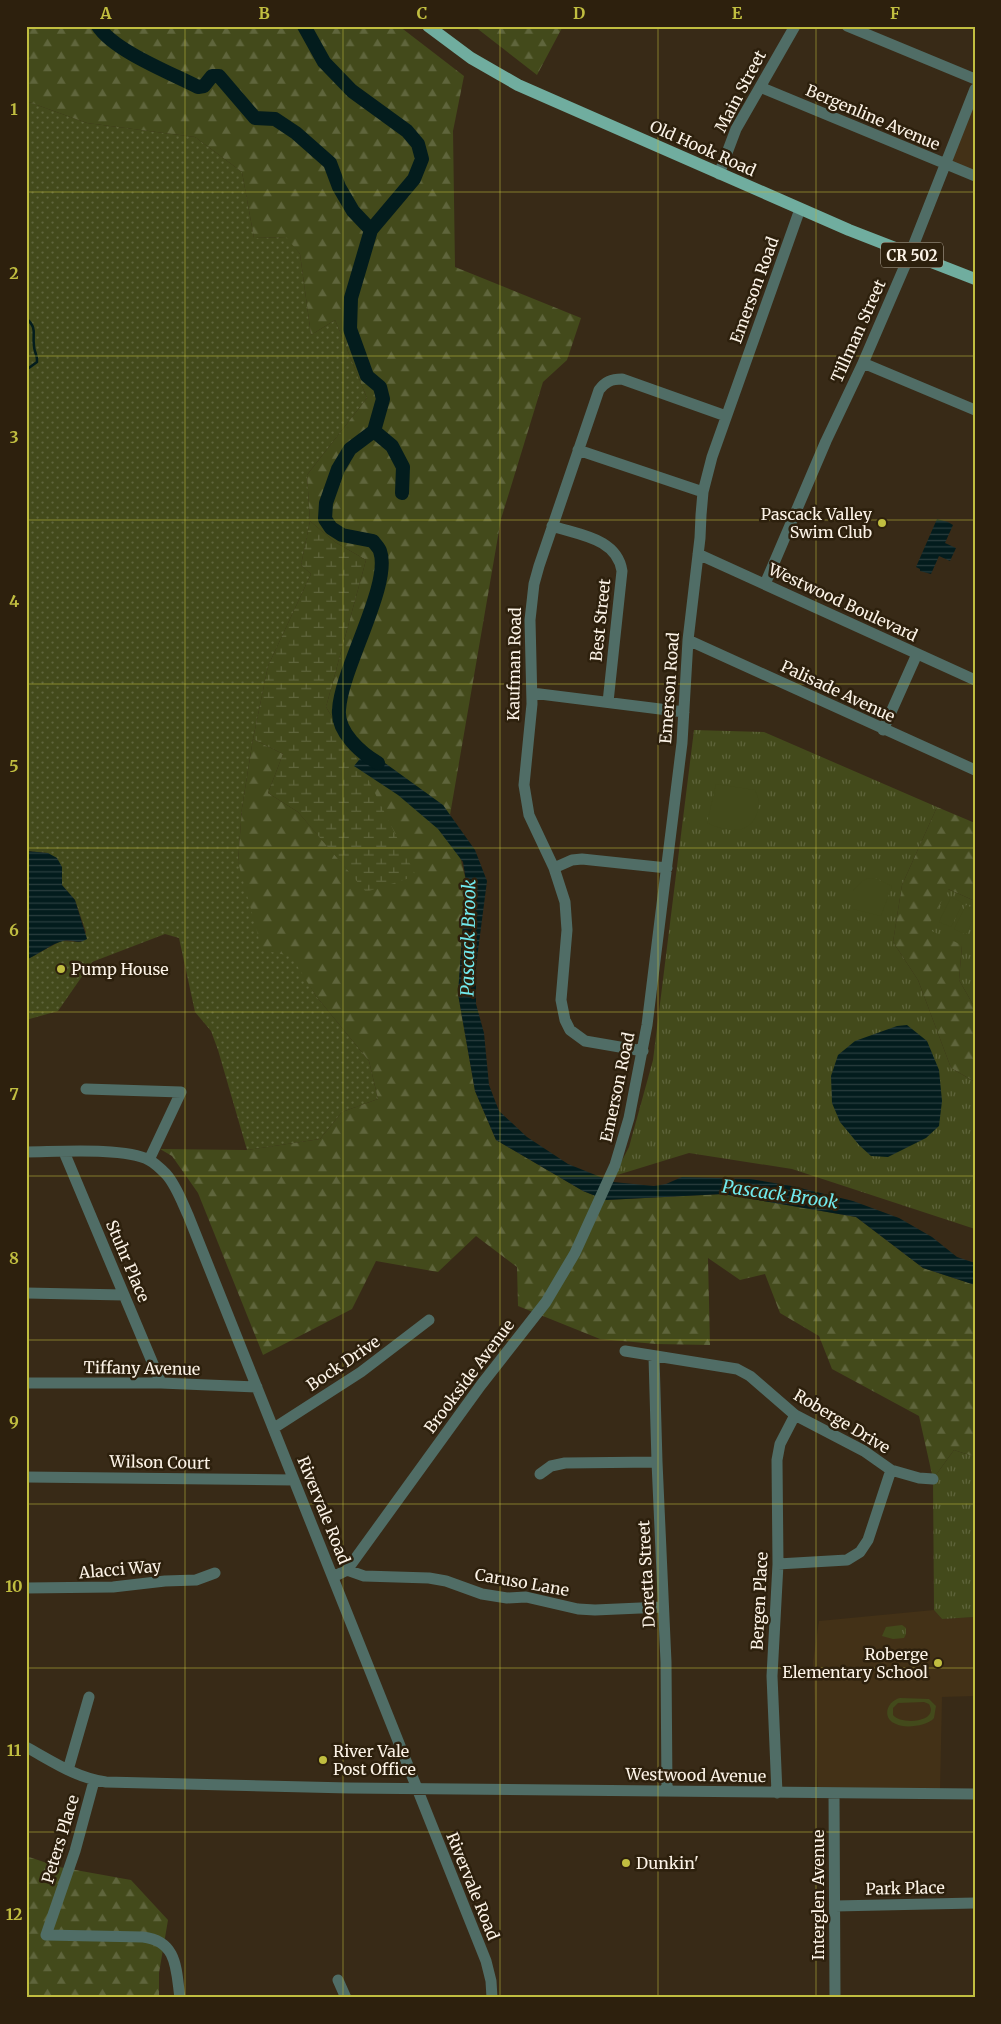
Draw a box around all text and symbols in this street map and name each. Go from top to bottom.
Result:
text: A [99,3,112,23]
text: B [258,3,270,23]
text: C [417,3,427,23]
text: D [573,3,585,23]
text: E [732,3,743,23]
text: F [890,3,900,23]
street label: Main Street [710,46,770,135]
street label: Bergenline Avenue [803,80,943,154]
text: 1 [10,99,18,119]
street label: Old Hook Road [647,116,759,180]
street label: Emerson Road [725,234,783,346]
road number: CR 502 [881,242,943,268]
text: 2 [9,263,19,283]
street label: Tillman Street [826,276,890,386]
text: 3 [9,427,19,447]
place label: Pascack Valley Swim Club [761,504,873,542]
marker: Pascack Valley Swim Club [876,517,888,529]
street label: Westwood Boulevard [764,558,921,645]
street label: Best Street [586,577,614,662]
text: 4 [9,591,19,611]
street label: Kaufman Road [503,607,525,721]
street label: Emerson Road [655,631,683,744]
street label: Palisade Avenue [778,656,898,726]
text: 5 [9,756,19,776]
water label: Pascack Brook [455,879,481,997]
text: 6 [9,920,19,940]
place label: Pump House [71,959,169,979]
marker: Pump House [55,963,67,975]
street label: Emerson Road [596,1030,638,1144]
text: 7 [9,1084,19,1104]
water label: Pascack Brook [721,1174,840,1214]
street label: Stuhr Place [102,1217,154,1305]
text: 8 [9,1248,19,1268]
street label: Brookside Avenue [420,1315,518,1437]
street label: Bock Drive [302,1331,384,1395]
street label: Tiffany Avenue [83,1357,201,1379]
street label: Roberge Drive [790,1384,894,1458]
text: 9 [9,1412,19,1432]
street label: Wilson Court [109,1451,211,1473]
street label: Rivervale Road [293,1453,355,1567]
street label: Doretta Street [633,1519,659,1628]
street label: Bergen Place [746,1551,772,1651]
street label: Alacci Way [77,1555,163,1583]
street label: Caruso Lane [473,1564,571,1600]
text: 10 [5,1576,23,1596]
place label: Roberge Elementary School [782,1644,928,1682]
marker: Roberge Elementary School [932,1657,944,1669]
text: 11 [7,1740,22,1760]
place label: River Vale Post Office [333,1741,416,1779]
marker: River Vale Post Office [317,1754,329,1766]
street label: Westwood Avenue [625,1764,766,1786]
street label: Peters Place [37,1792,83,1886]
street label: Rivervale Road [442,1829,504,1943]
street label: Interglen Avenue [808,1830,828,1960]
place label: Dunkin' [636,1853,699,1873]
marker: Dunkin' [620,1857,632,1869]
street label: Park Place [865,1877,945,1899]
text: 12 [6,1904,22,1924]

